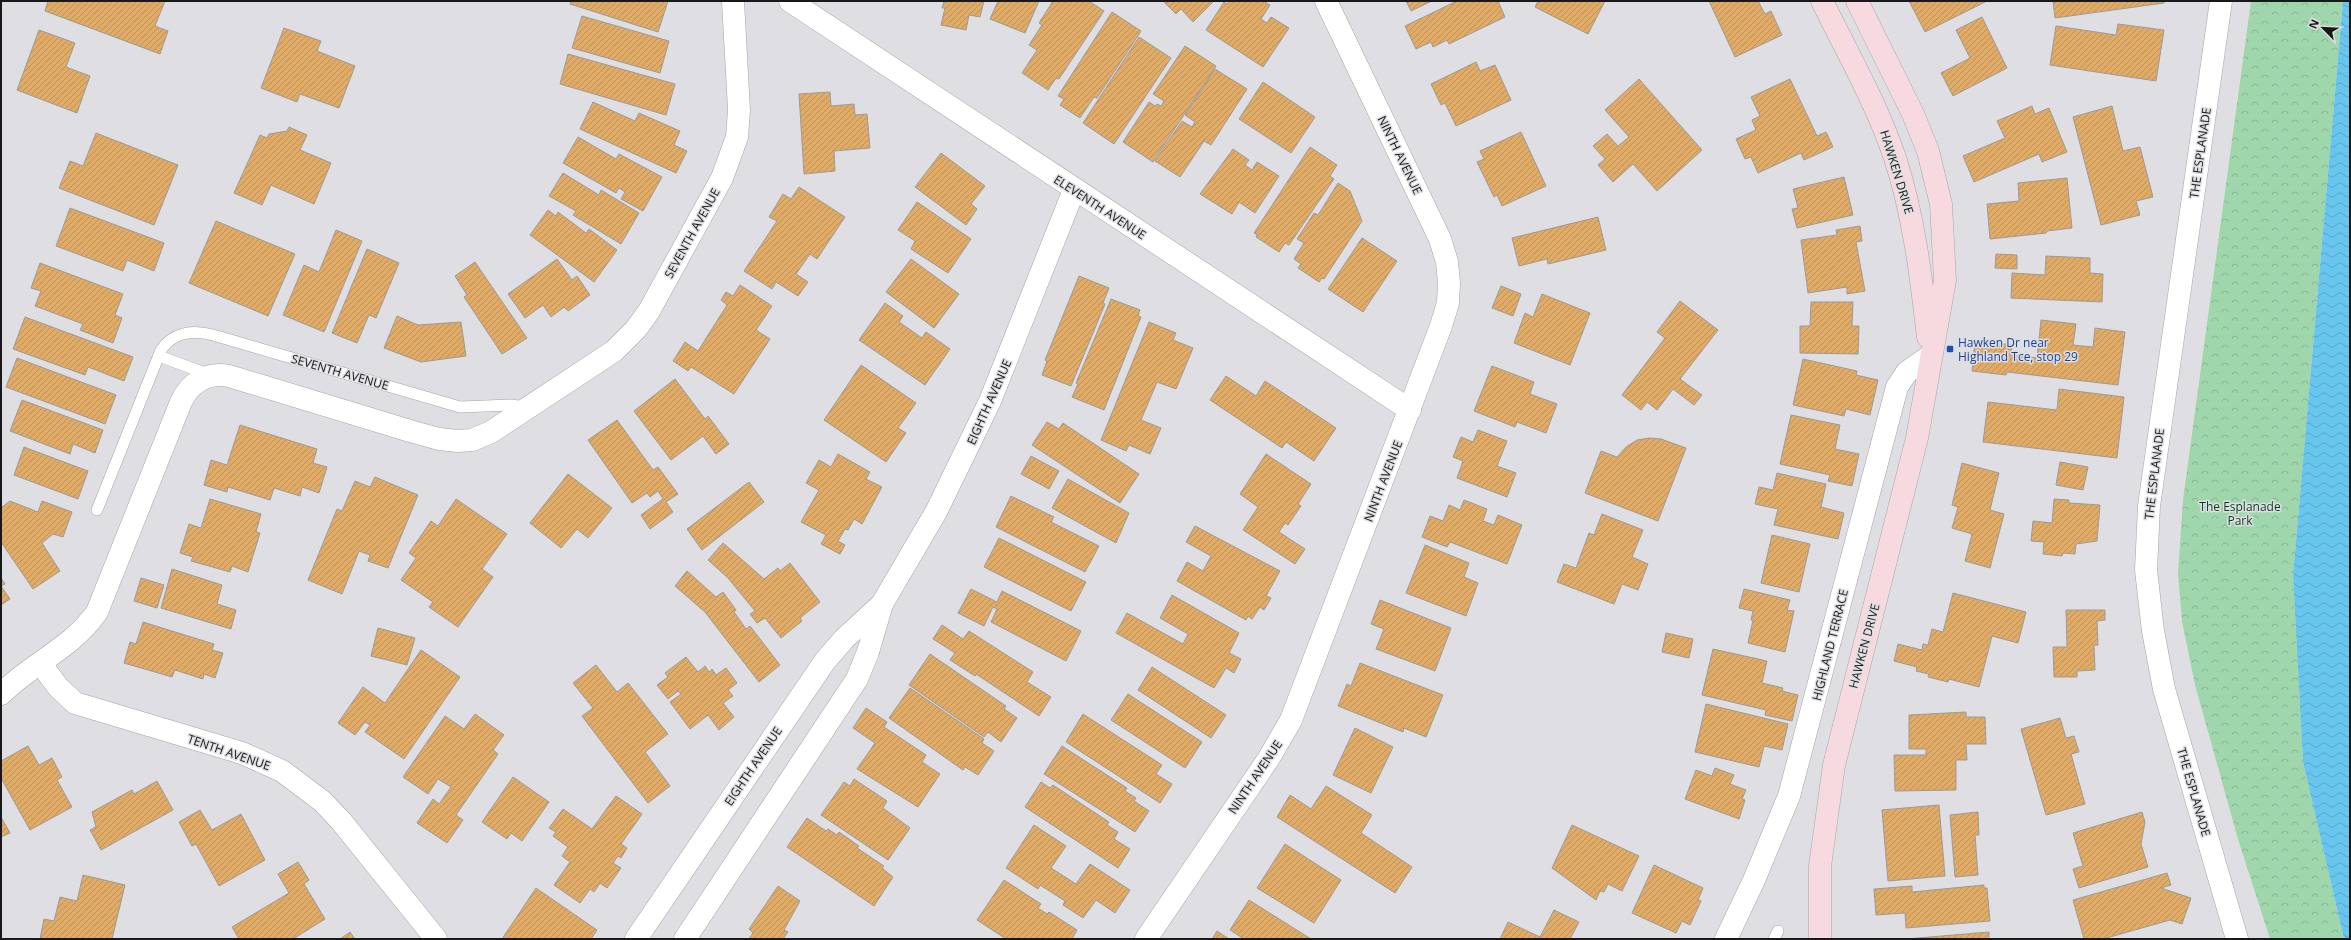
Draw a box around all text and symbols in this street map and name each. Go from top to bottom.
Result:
north arrow [2303,8,2343,48]
text: N [2305,17,2322,31]
street label: THE ESPLANADE [2185,106,2215,200]
street label: NINTH AVENUE [1374,113,1426,197]
street label: HAWKEN DRIVE [1876,128,1918,216]
street label: ELEVENTH AVENUE [1051,171,1149,243]
street label: SEVENTH AVENUE [660,185,724,281]
place label: Hawken Dr near Highland Tce, stop 29 [1958,334,2078,365]
marker: Hawken Dr near Highland Tce, stop 29 [1945,344,1955,354]
street label: SEVENTH AVENUE [289,350,391,394]
street label: EIGHTH AVENUE [963,357,1015,447]
street label: THE ESPLANADE [2140,428,2168,520]
street label: NINTH AVENUE [1360,438,1406,524]
park label: The Esplanade Park [2199,498,2281,529]
street label: HIGHLAND TERRACE [1808,587,1852,703]
street label: HAWKEN DRIVE [1845,602,1883,690]
street label: EIGHTH AVENUE [720,723,786,809]
street label: TENTH AVENUE [185,730,273,774]
street label: NINTH AVENUE [1224,737,1286,817]
street label: THE ESPLANADE [2173,746,2215,838]

